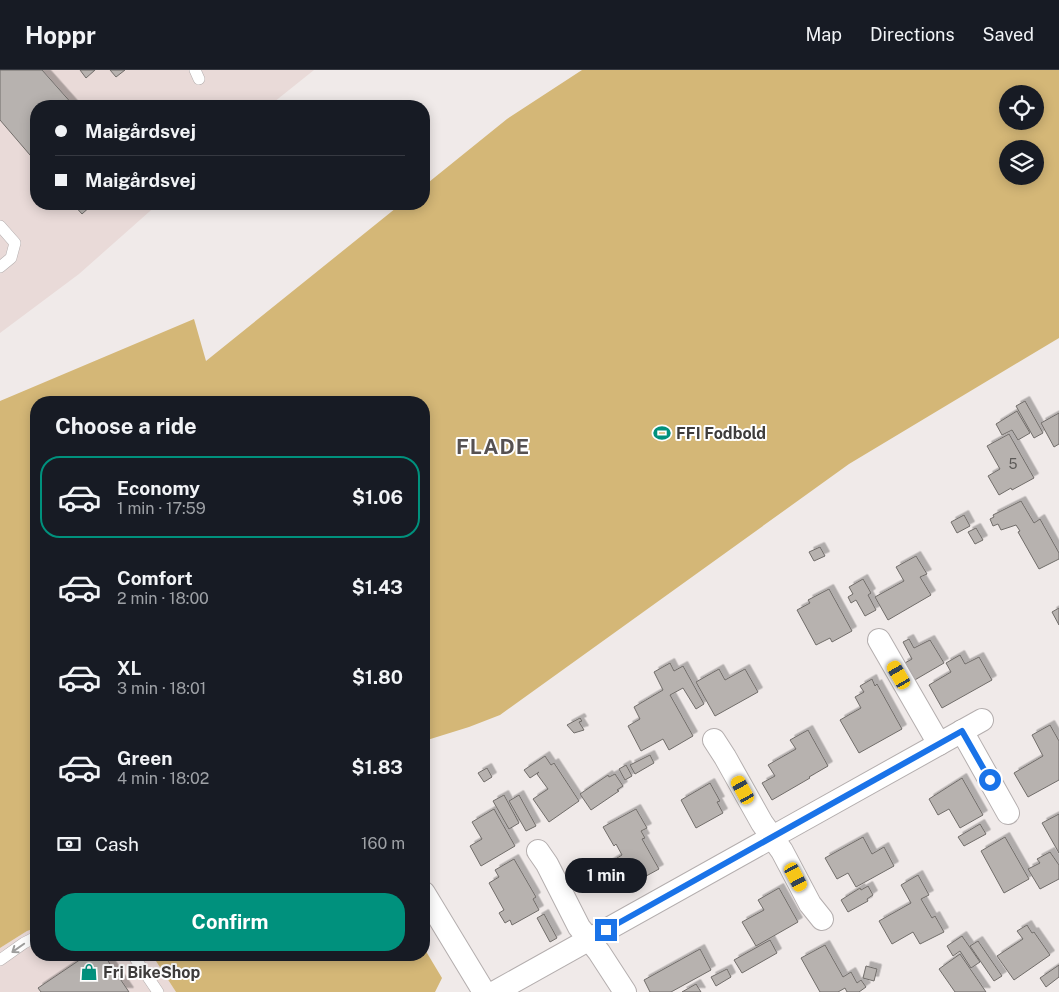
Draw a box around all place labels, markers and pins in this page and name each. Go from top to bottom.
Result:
sports icon: FFI Fodbold [652,423,672,443]
place label: FFI Fodbold [676,424,766,443]
shop icon: Fri BikeShop [79,962,99,982]
place label: Fri BikeShop [103,963,200,982]

